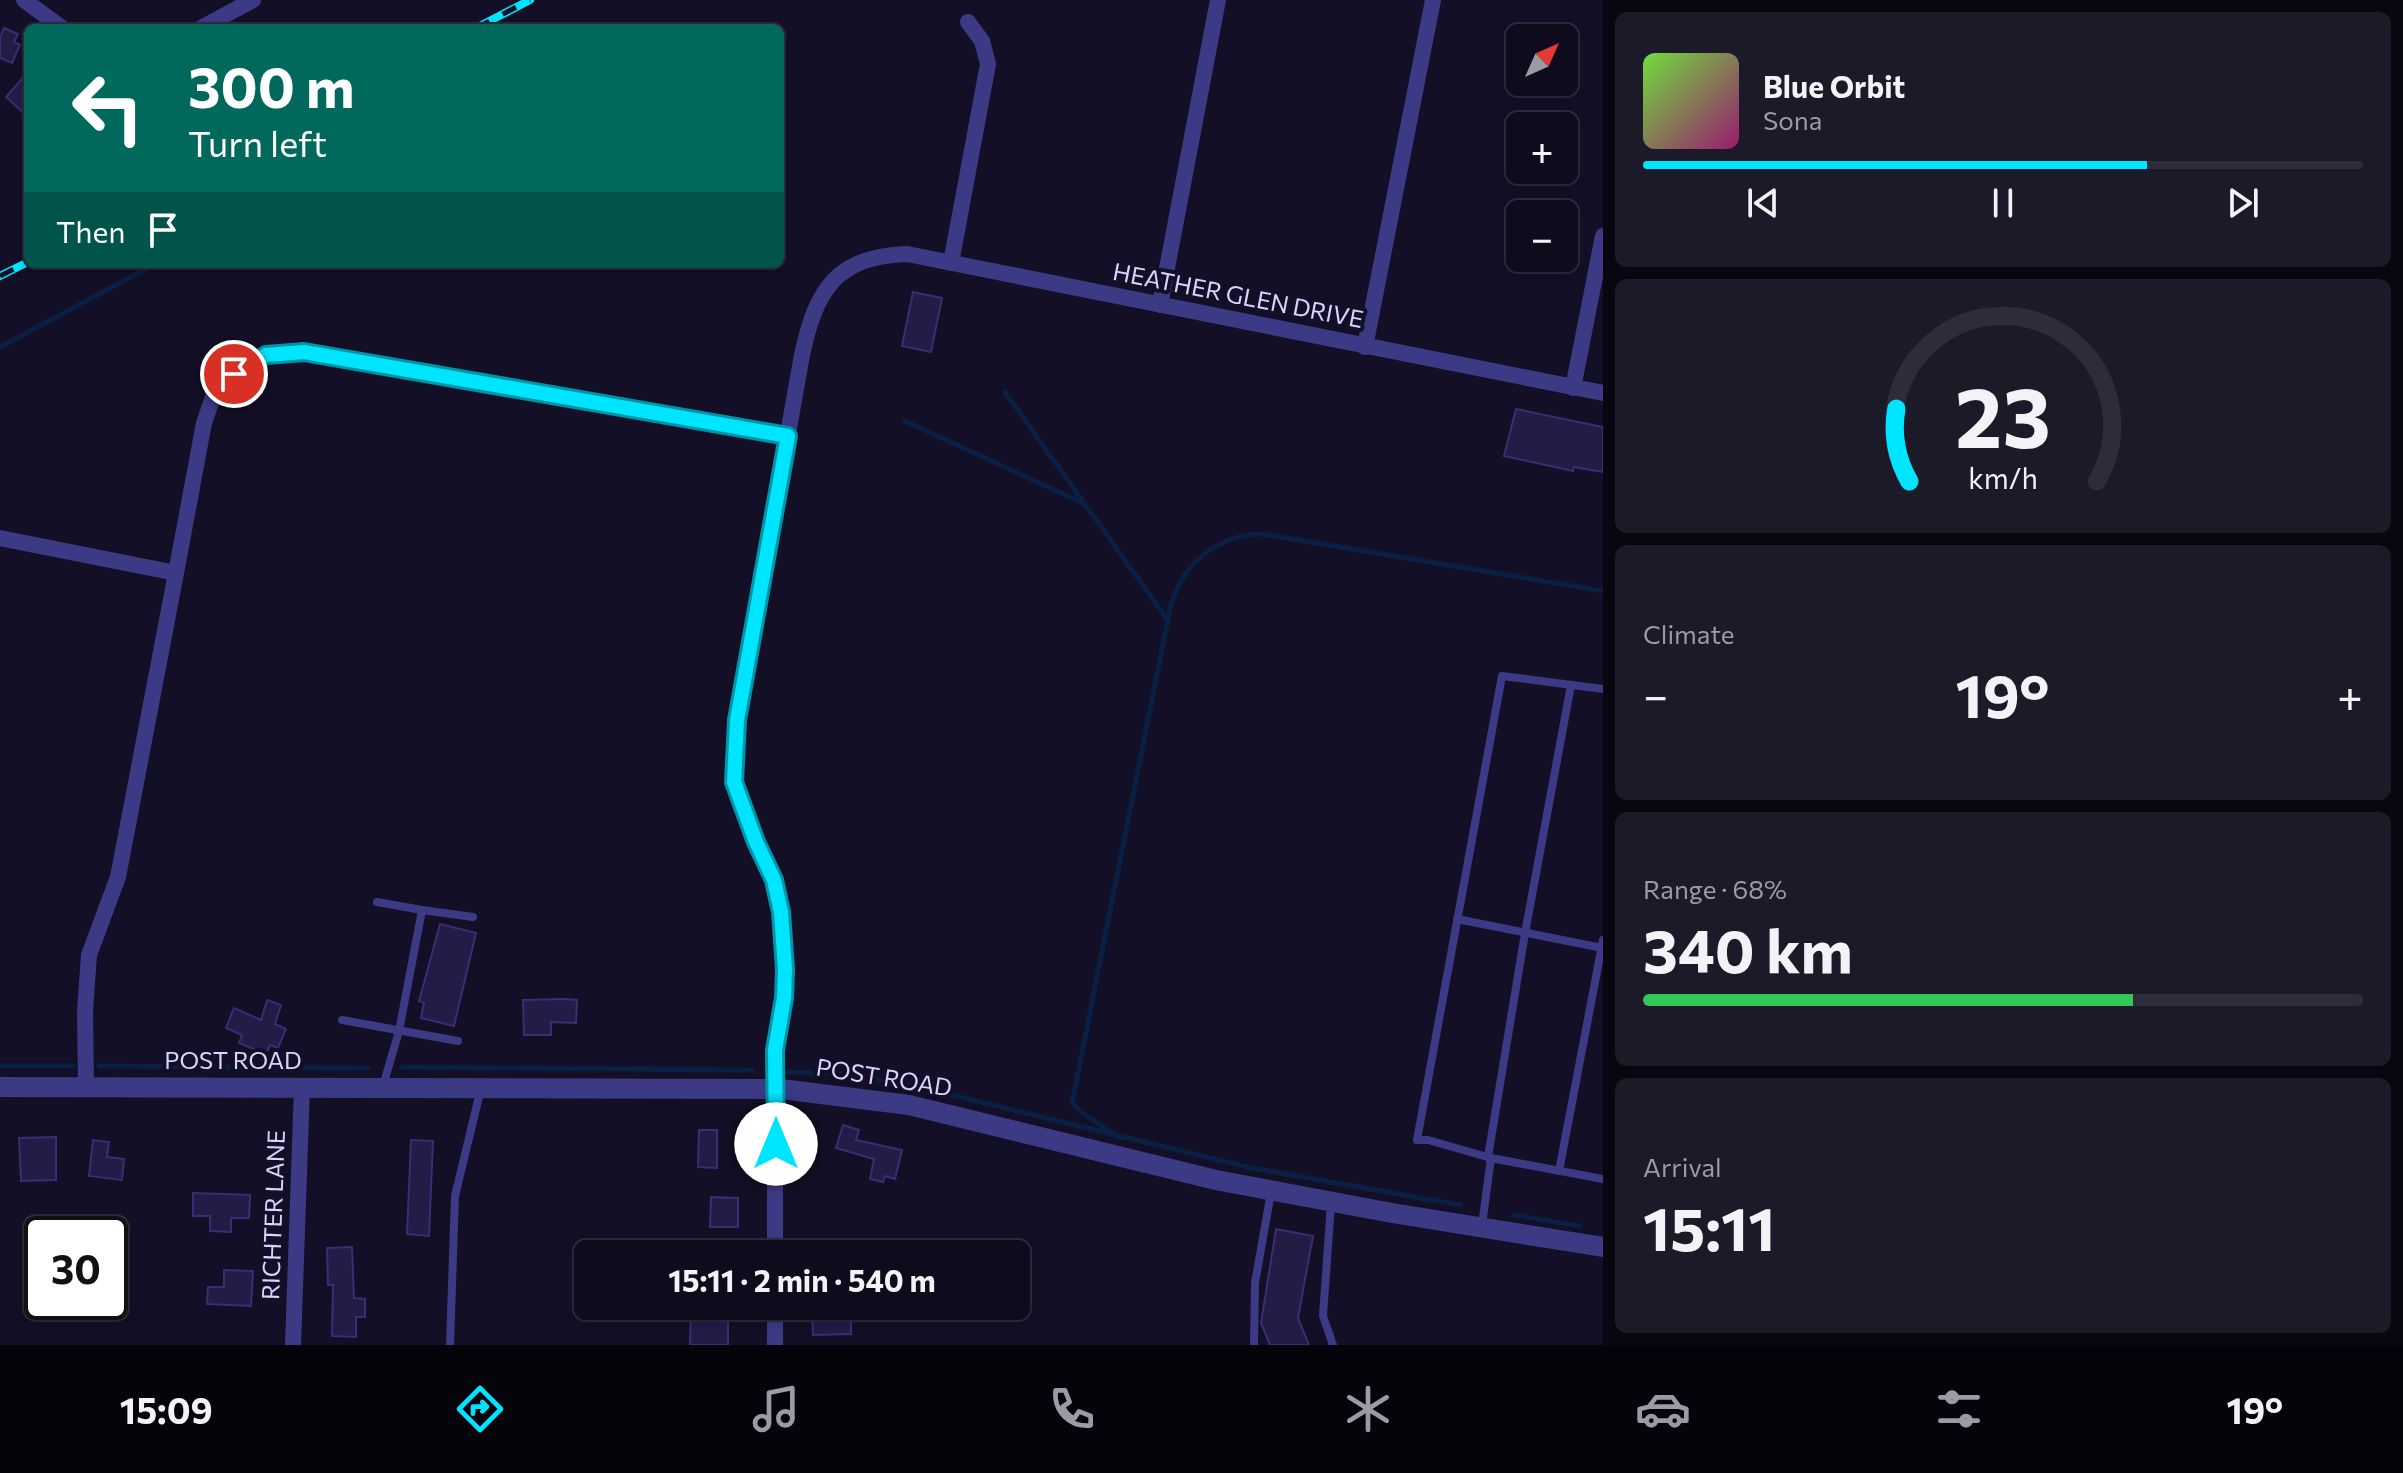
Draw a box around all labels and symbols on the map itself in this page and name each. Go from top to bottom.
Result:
north arrow [1506,24,1578,96]
street label: HEATHER GLEN DRIVE [1111,256,1366,333]
pin [200,340,268,408]
street label: POST ROAD [164,1045,302,1074]
street label: POST ROAD [814,1051,954,1102]
position arrow [734,1102,818,1186]
street label: RICHTER LANE [255,1129,290,1300]
speed limit sign: 30 [24,1216,128,1320]

